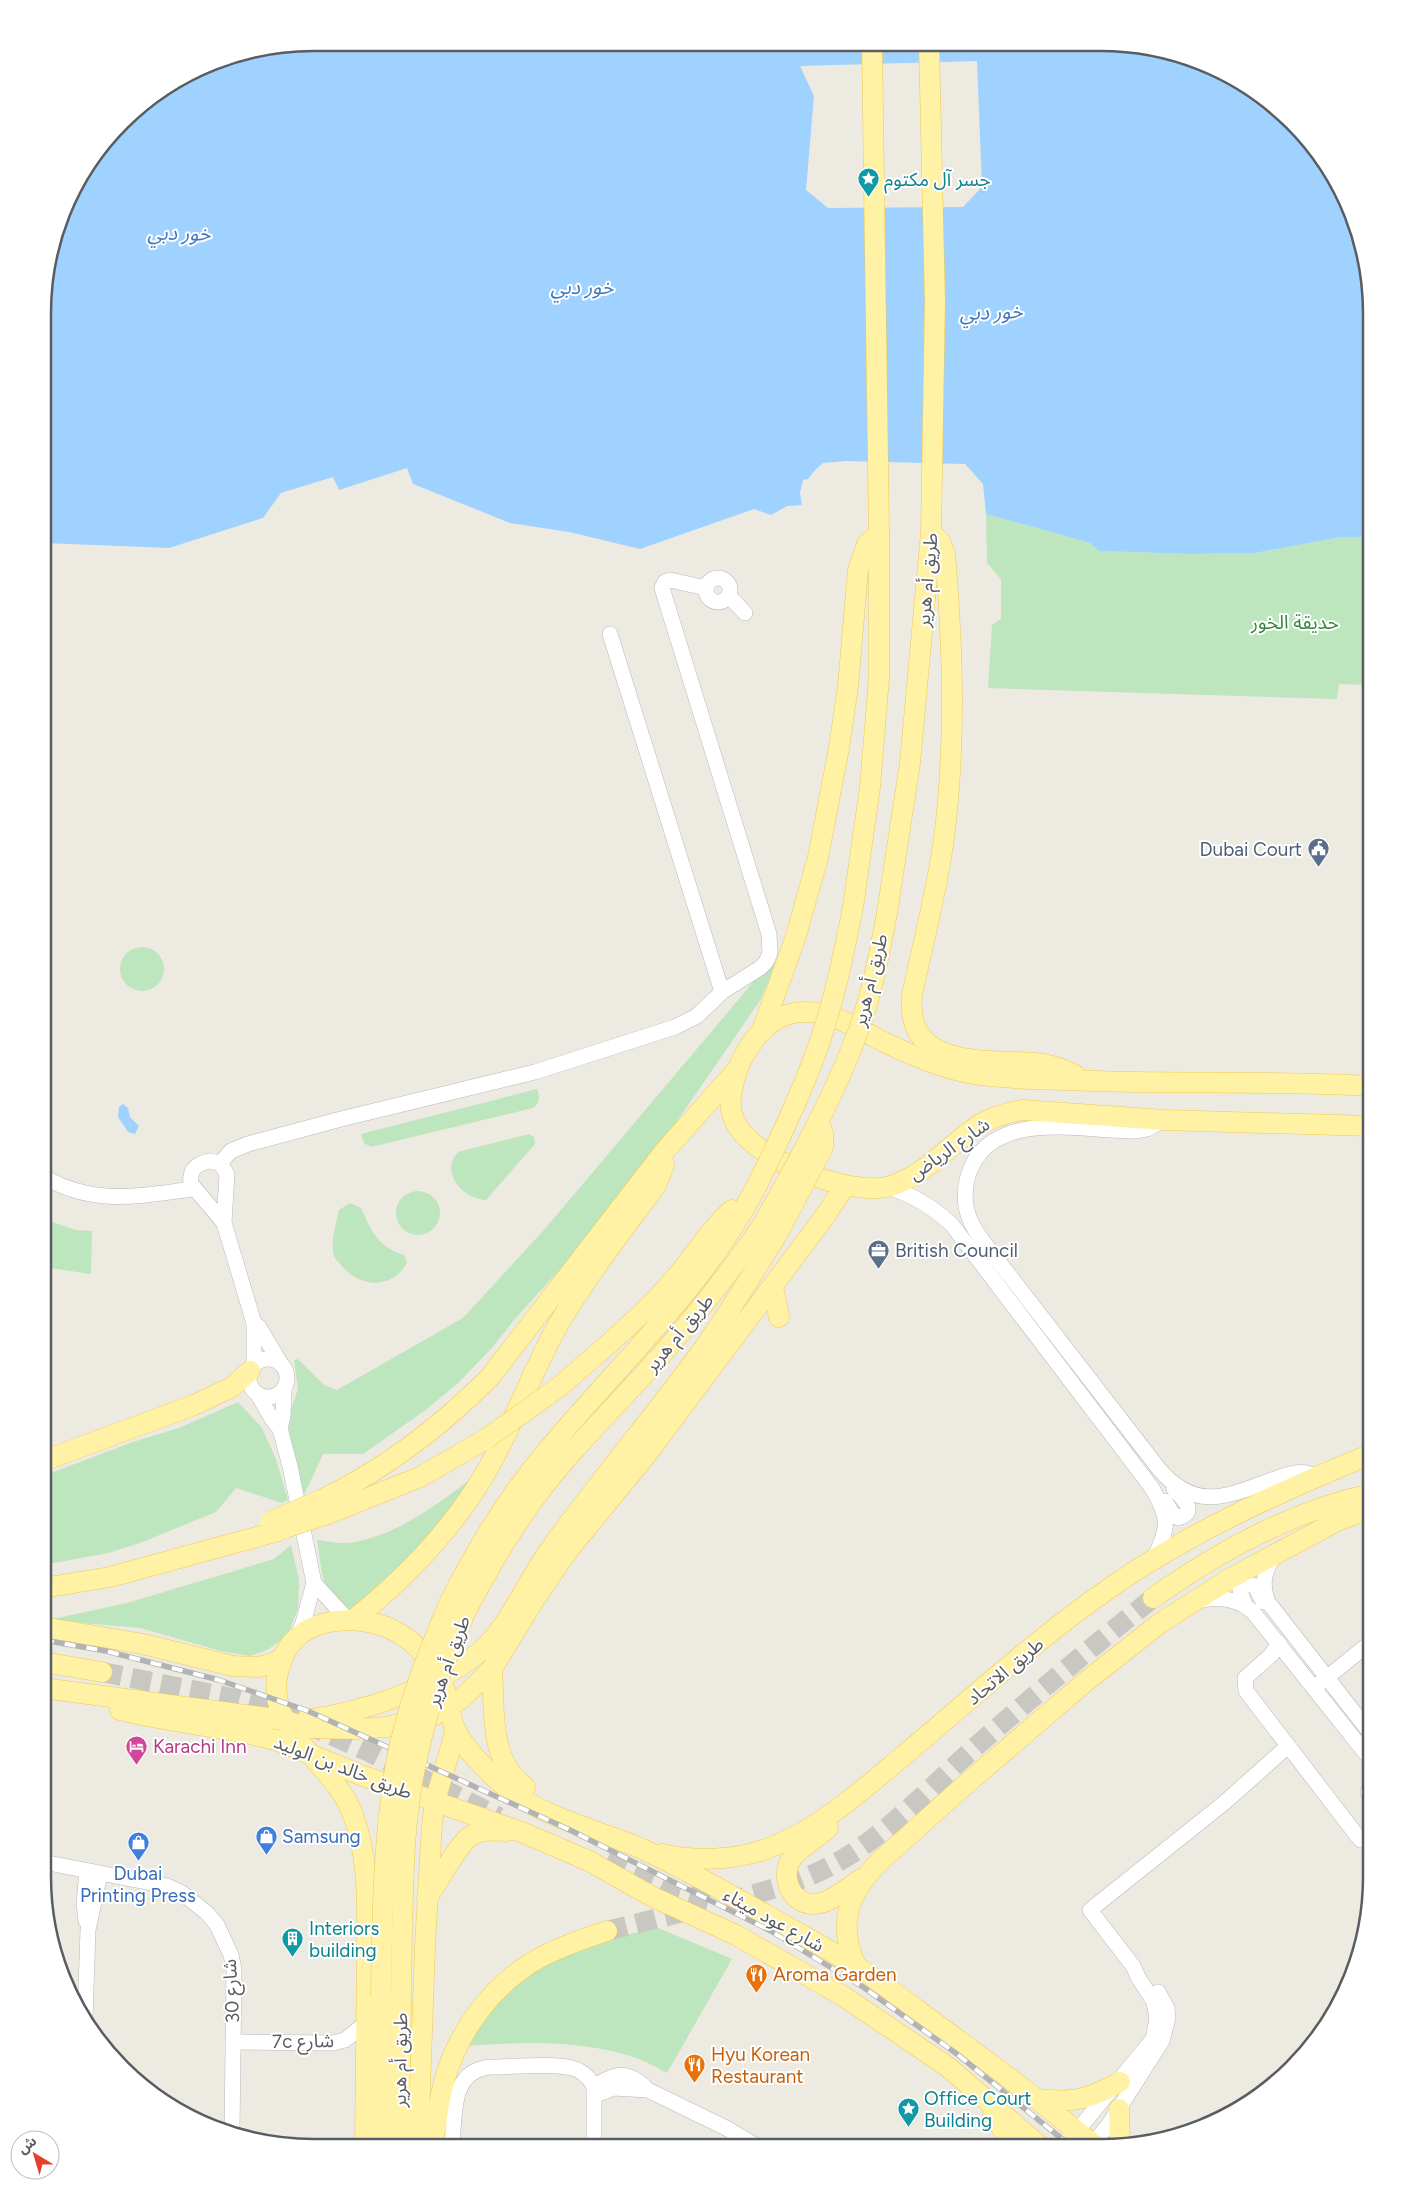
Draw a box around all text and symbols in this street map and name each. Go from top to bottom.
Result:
place icon: جسر آل مكتوم [856,167,880,198]
place label: جسر آل مكتوم [884,168,991,194]
water label: خور دبي [147,220,211,249]
water label: خور دبي [550,275,614,303]
water label: خور دبي [959,299,1023,329]
street label: طريق أم هرير [911,532,946,630]
park label: حديقة الخور [1250,611,1339,634]
public building icon: Dubai Court [1306,837,1330,868]
place label: Dubai Court [1199,838,1302,861]
street label: طريق أم هرير [847,931,896,1031]
street label: شارع الرياض [904,1113,995,1187]
office icon: British Council [867,1238,891,1269]
place label: British Council [895,1239,1018,1262]
street label: طريق أم هرير [639,1289,721,1379]
street label: طريق أم هرير [421,1612,478,1712]
street label: طريق الاتحاد [962,1632,1048,1710]
street label: طريق خالد بن الوليد [271,1730,416,1804]
hotel icon: Karachi Inn [125,1734,149,1765]
place label: Karachi Inn [153,1735,247,1758]
shop icon: Samsung [254,1824,278,1855]
place label: Samsung [282,1825,361,1848]
shop icon: Dubai Printing Press [126,1830,150,1861]
place label: Dubai Printing Press [80,1862,196,1907]
street label: شارع عود ميثاء [719,1883,828,1959]
place label: Interiors building [309,1917,380,1962]
building icon: Interiors building [281,1927,305,1958]
street label: شارع 30 [218,1958,246,2024]
restaurant icon: Aroma Garden [745,1962,769,1993]
place label: Aroma Garden [773,1963,897,1986]
street label: طريق أم هرير [388,2012,415,2109]
street label: 7c شارع [272,2029,334,2055]
place label: Hyu Korean Restaurant [711,2043,810,2088]
restaurant icon: Hyu Korean Restaurant [683,2053,707,2084]
place label: Office Court Building [924,2087,1031,2132]
place icon: Office Court Building [896,2097,920,2128]
north arrow [10,2130,60,2180]
text: ش [15,2133,40,2158]

